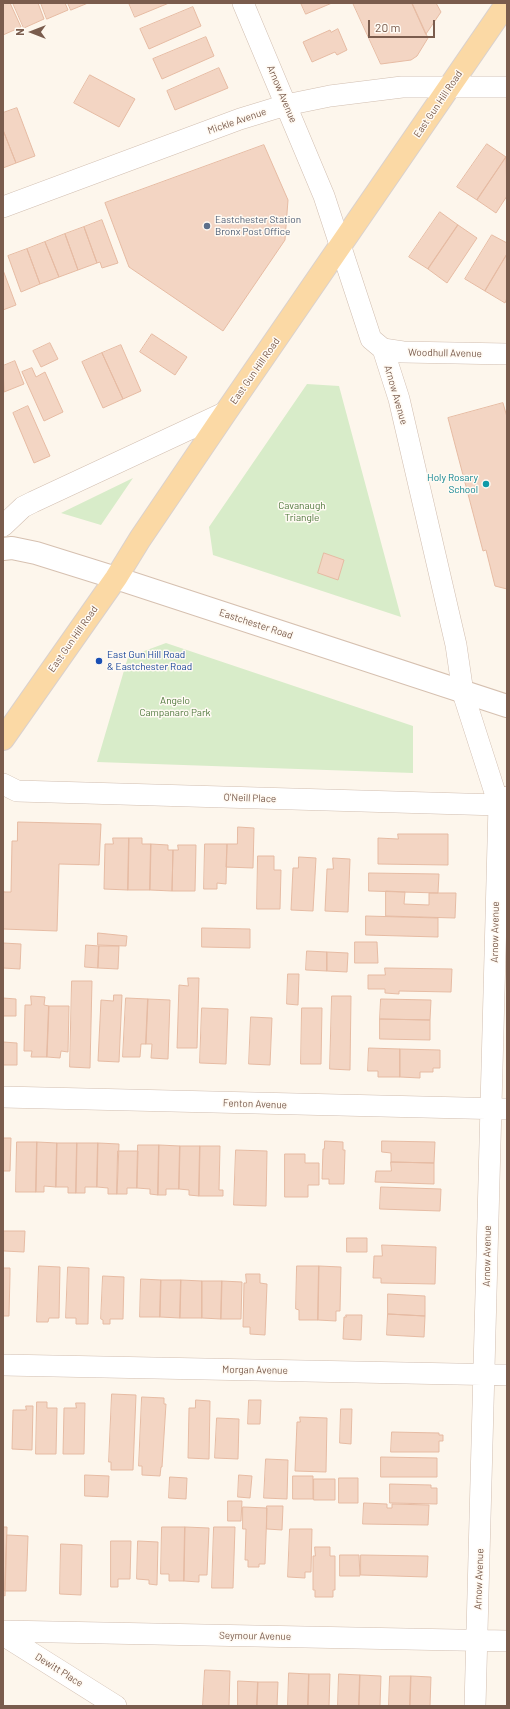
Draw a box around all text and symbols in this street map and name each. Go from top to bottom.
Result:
north arrow [12,12,52,52]
scale bar [370,12,437,38]
text: 20 m [375,20,401,34]
text: N [13,28,26,36]
street label: Arnow Avenue [265,63,299,125]
street label: East Gun Hill Road [411,68,465,140]
street label: Mickle Avenue [206,105,268,137]
place label: Eastchester Station Bronx Post Office [215,214,301,238]
marker: Eastchester Station Bronx Post Office [202,221,212,231]
street label: East Gun Hill Road [228,335,282,407]
street label: Woodhull Avenue [408,346,482,360]
street label: Arnow Avenue [382,364,410,426]
place label: Holy Rosary School [427,472,478,496]
marker: Holy Rosary School [481,479,491,489]
park label: Cavanaugh Triangle [278,500,326,524]
street label: East Gun Hill Road [46,603,100,675]
street label: Eastchester Road [218,606,294,642]
place label: East Gun Hill Road & Eastchester Road [107,649,192,672]
marker: East Gun Hill Road & Eastchester Road [94,656,104,666]
park label: Angelo Campanaro Park [139,695,211,718]
street label: O'Neill Place [224,791,276,805]
street label: Arnow Avenue [488,901,502,963]
street label: Fenton Avenue [223,1097,287,1111]
street label: Arnow Avenue [480,1225,494,1287]
street label: Morgan Avenue [222,1363,288,1377]
street label: Arnow Avenue [472,1548,486,1610]
street label: Seymour Avenue [219,1629,291,1643]
street label: Dewitt Place [33,1651,85,1689]

